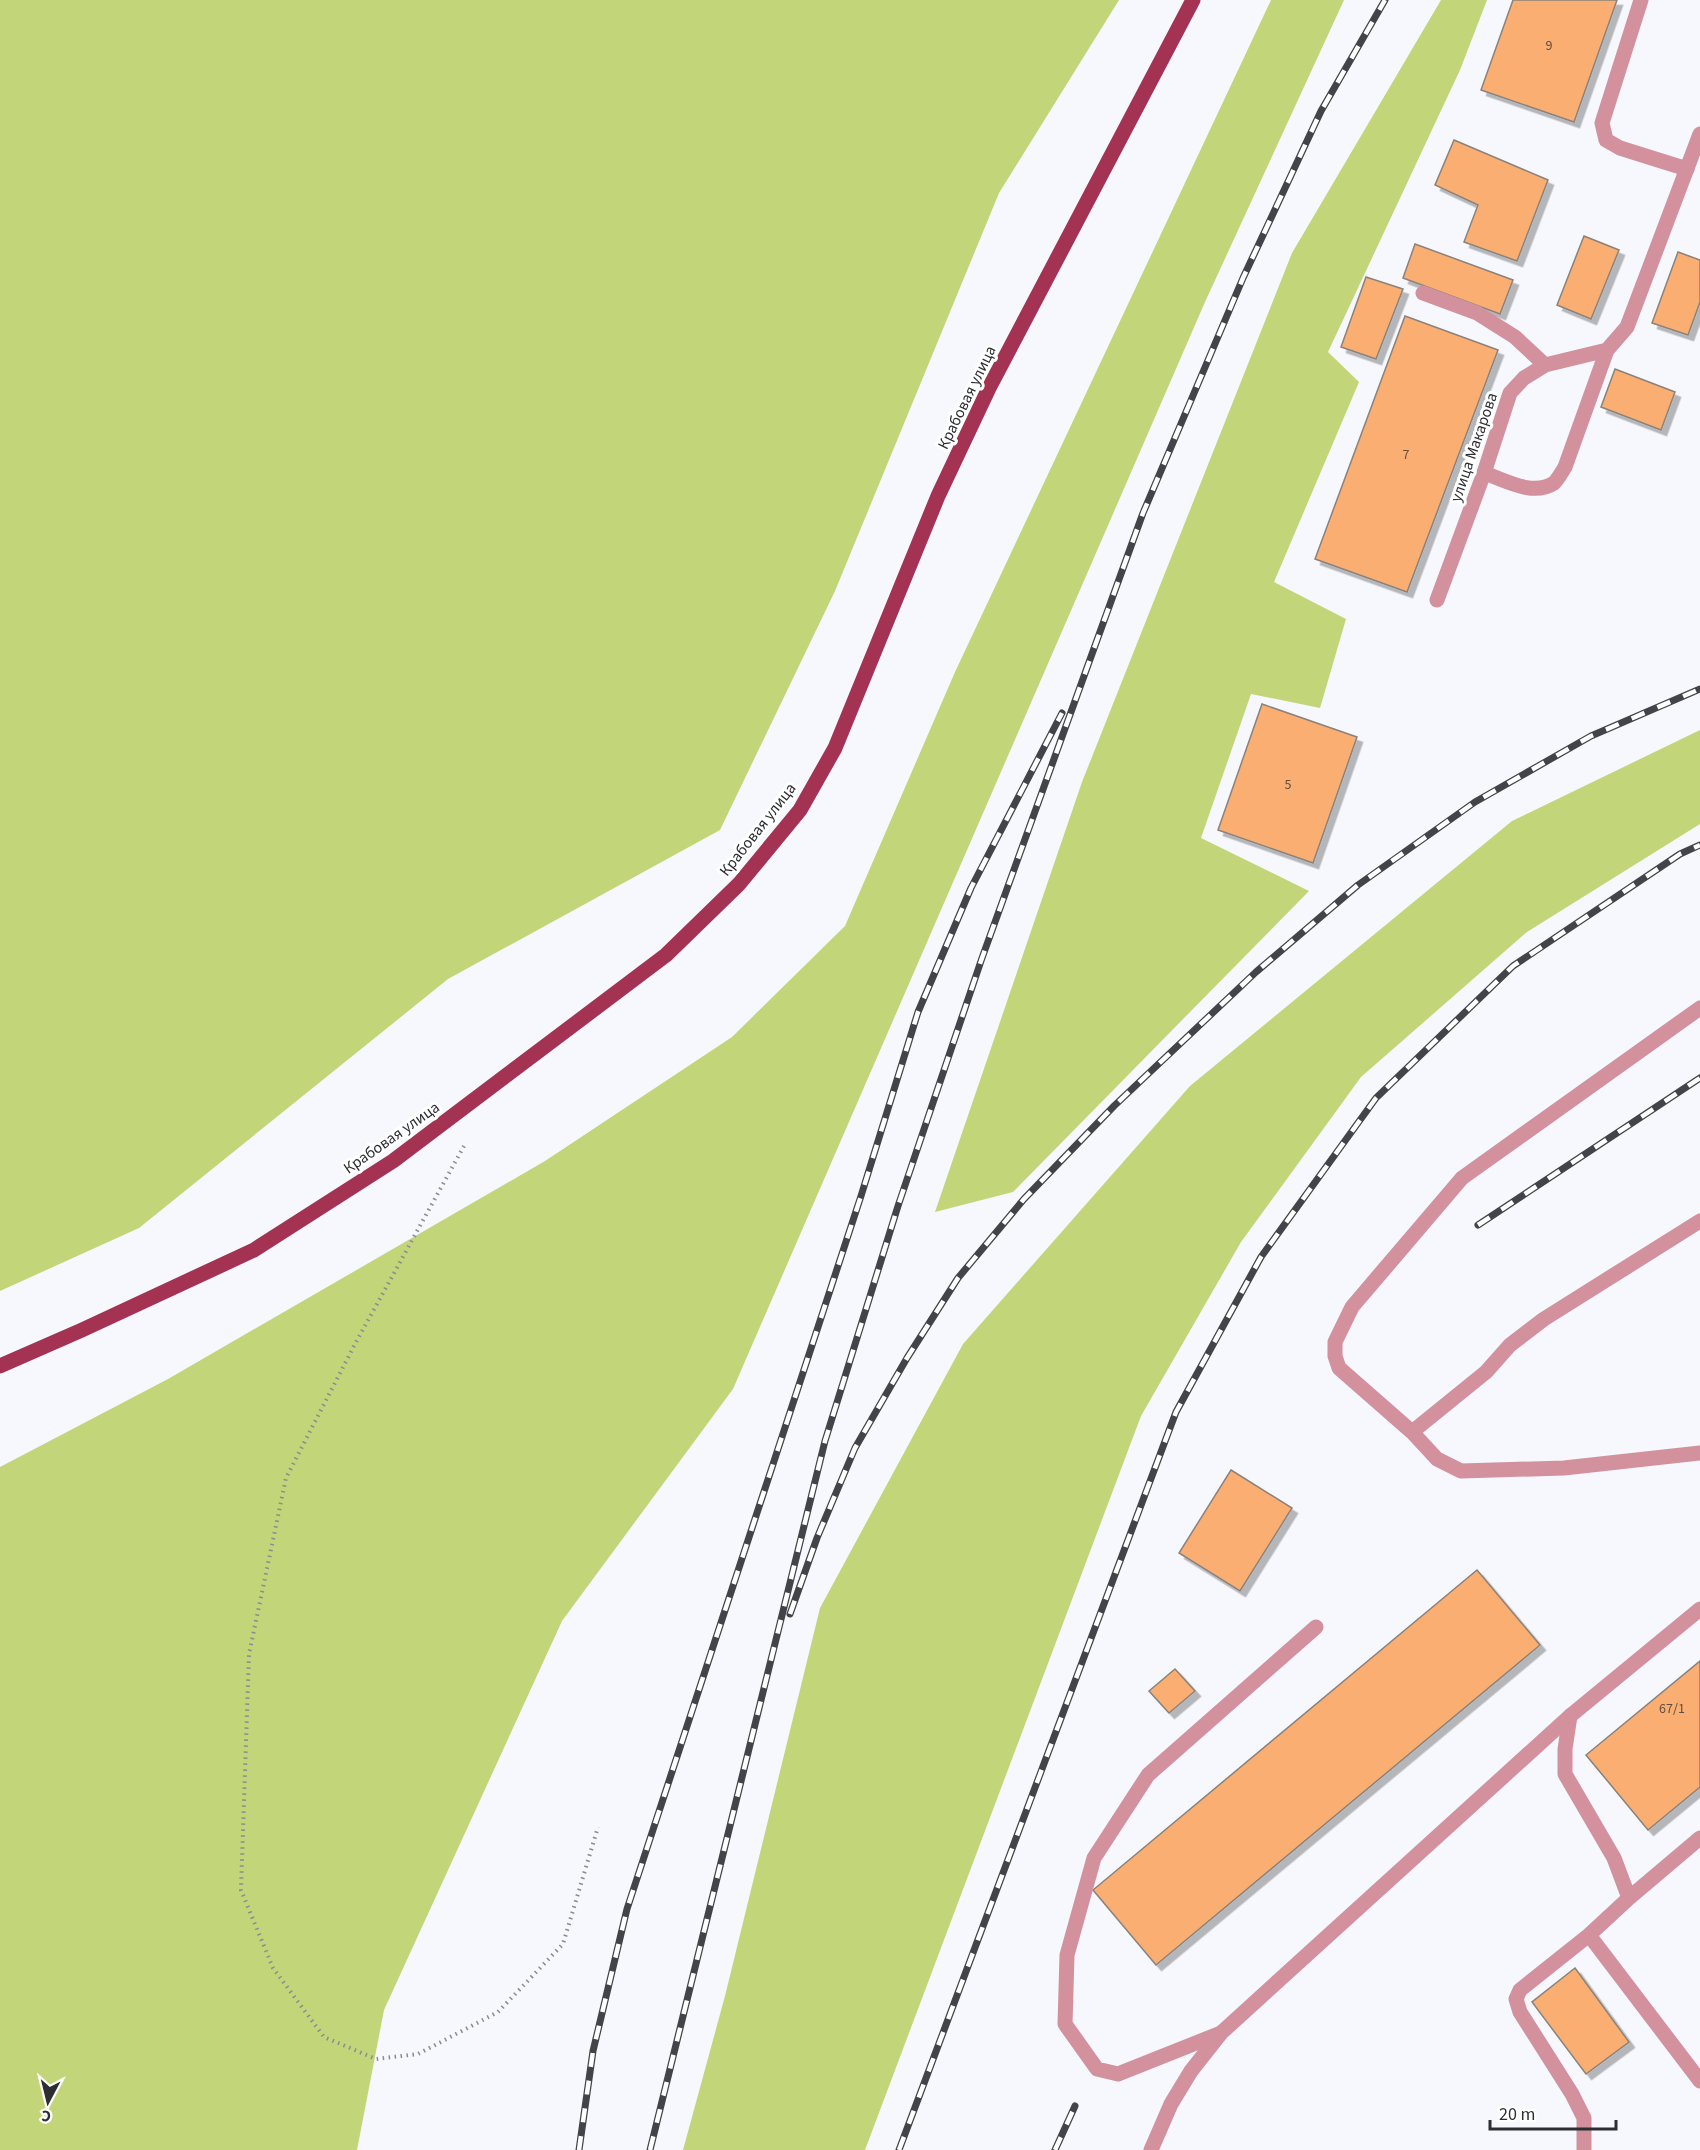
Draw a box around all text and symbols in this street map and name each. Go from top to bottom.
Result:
house number: 9 [1546,36,1553,56]
street label: Крабовая улица [932,342,1002,453]
street label: улица Макарова [1445,390,1503,505]
house number: 7 [1403,445,1410,465]
house number: 5 [1285,775,1292,795]
street label: Крабовая улица [714,778,801,881]
street label: Крабовая улица [339,1096,444,1179]
house number: 67/1 [1659,1699,1685,1719]
north arrow [18,2072,78,2132]
scale bar [1490,2093,1616,2131]
text: 20 m [1499,2102,1535,2127]
text: С [40,2104,52,2127]

